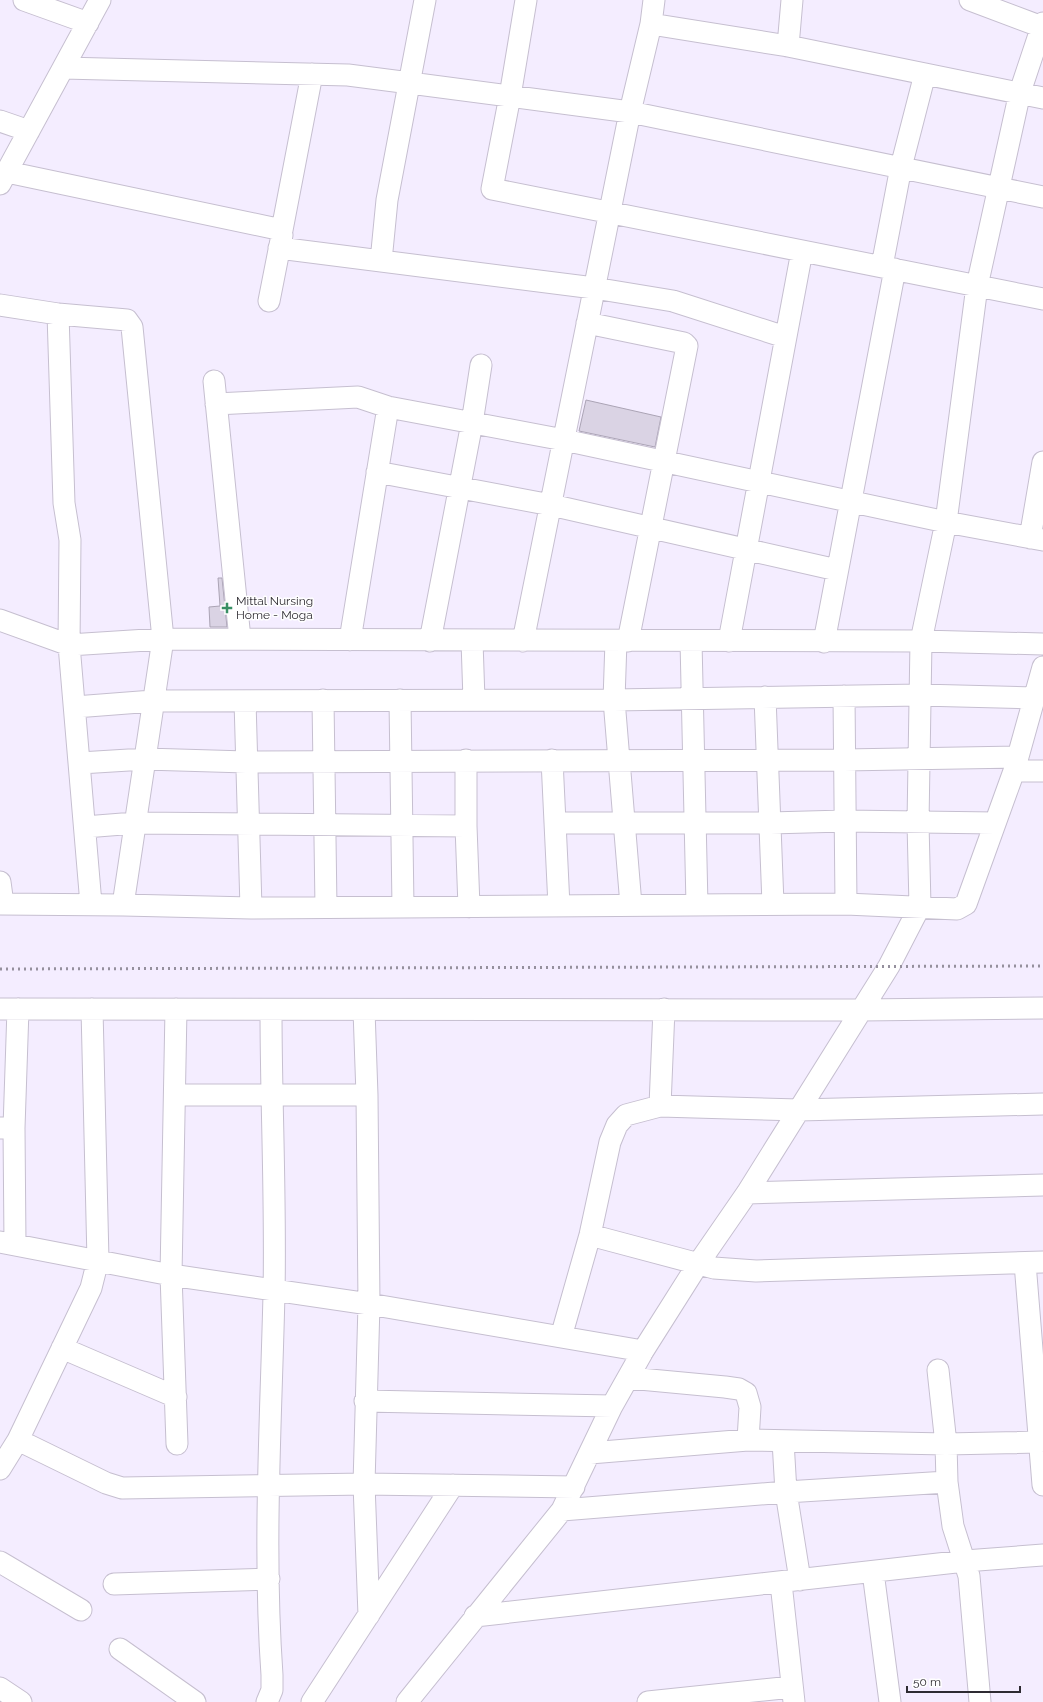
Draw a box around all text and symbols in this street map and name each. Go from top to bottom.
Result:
place label: Mittal Nursing Home - Moga [236,594,313,622]
marker: Mittal Nursing Home - Moga [221,602,233,614]
scale bar [907,1668,1020,1694]
text: 50 m [913,1675,941,1689]

